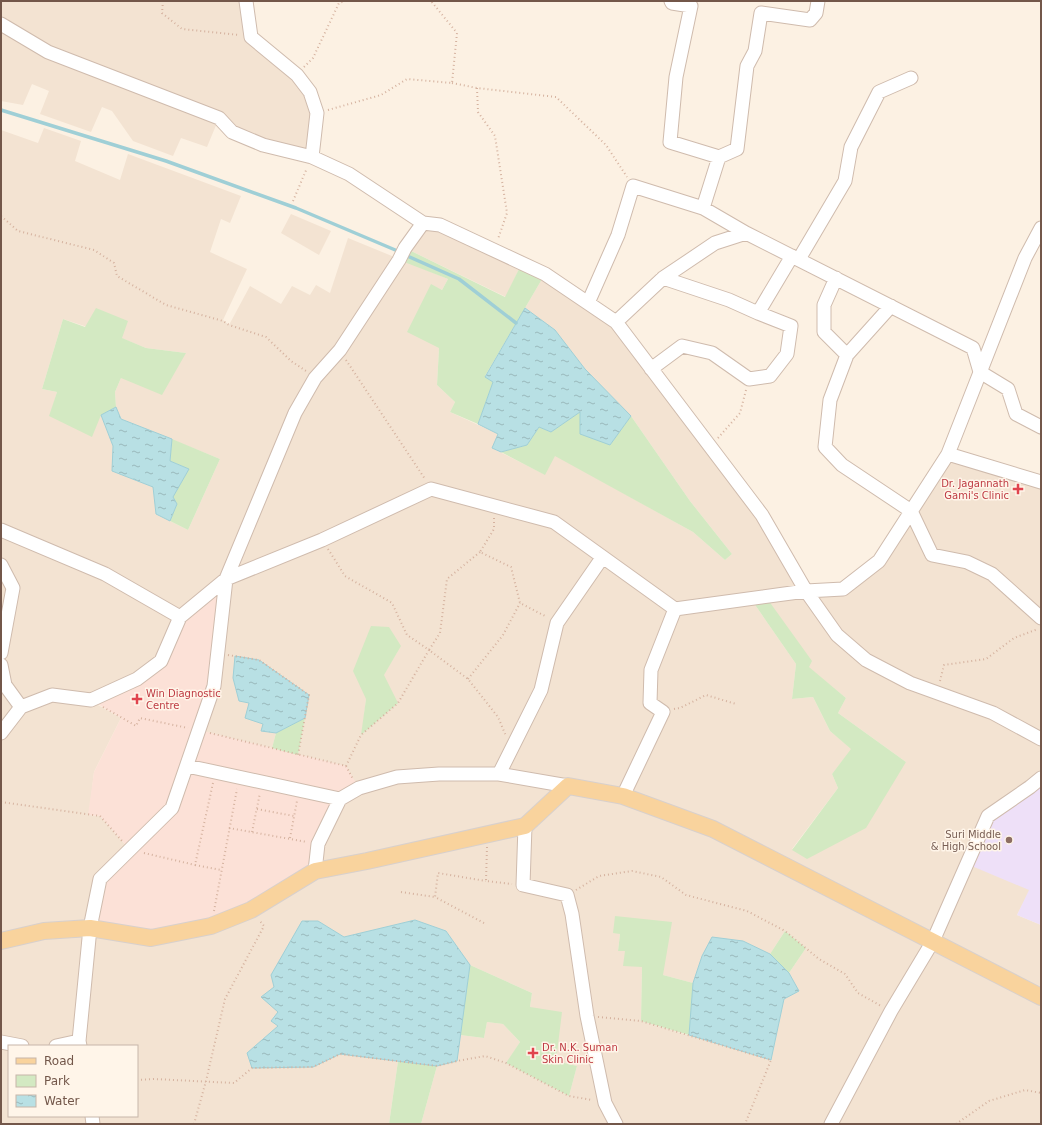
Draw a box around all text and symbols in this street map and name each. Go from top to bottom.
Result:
place label: Dr. Jagannath Gami's Clinic [941,478,1009,501]
marker: Dr. Jagannath Gami's Clinic [1012,483,1024,495]
place label: Win Diagnostic Centre [146,688,221,711]
marker: Win Diagnostic Centre [131,693,143,705]
place label: Suri Middle & High School [931,829,1001,852]
marker: Suri Middle & High School [1004,835,1014,845]
place label: Dr. N.K. Suman Skin Clinic [542,1042,618,1065]
legend [8,1045,138,1117]
marker: Dr. N.K. Suman Skin Clinic [527,1047,539,1059]
text: Road [44,1054,74,1068]
text: Park [44,1074,70,1088]
text: Water [44,1094,80,1108]

